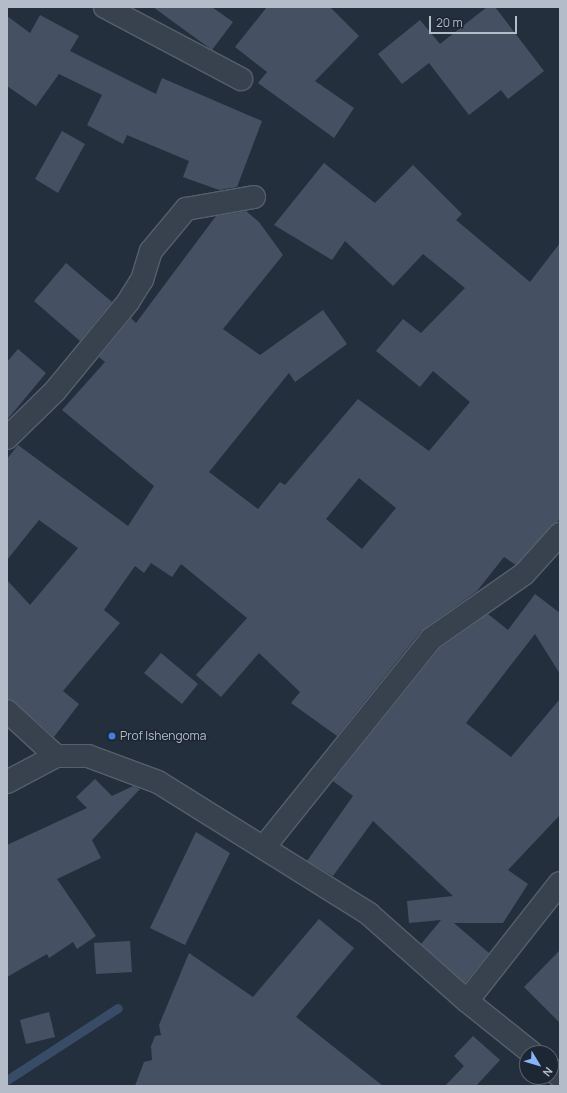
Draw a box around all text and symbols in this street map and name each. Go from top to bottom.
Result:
scale bar [431,8,519,34]
text: 20 m [436,14,463,31]
place label: Prof Ishengoma [120,729,206,743]
marker: Prof Ishengoma [107,731,117,741]
north arrow [519,1045,559,1085]
text: N [540,1064,556,1080]

